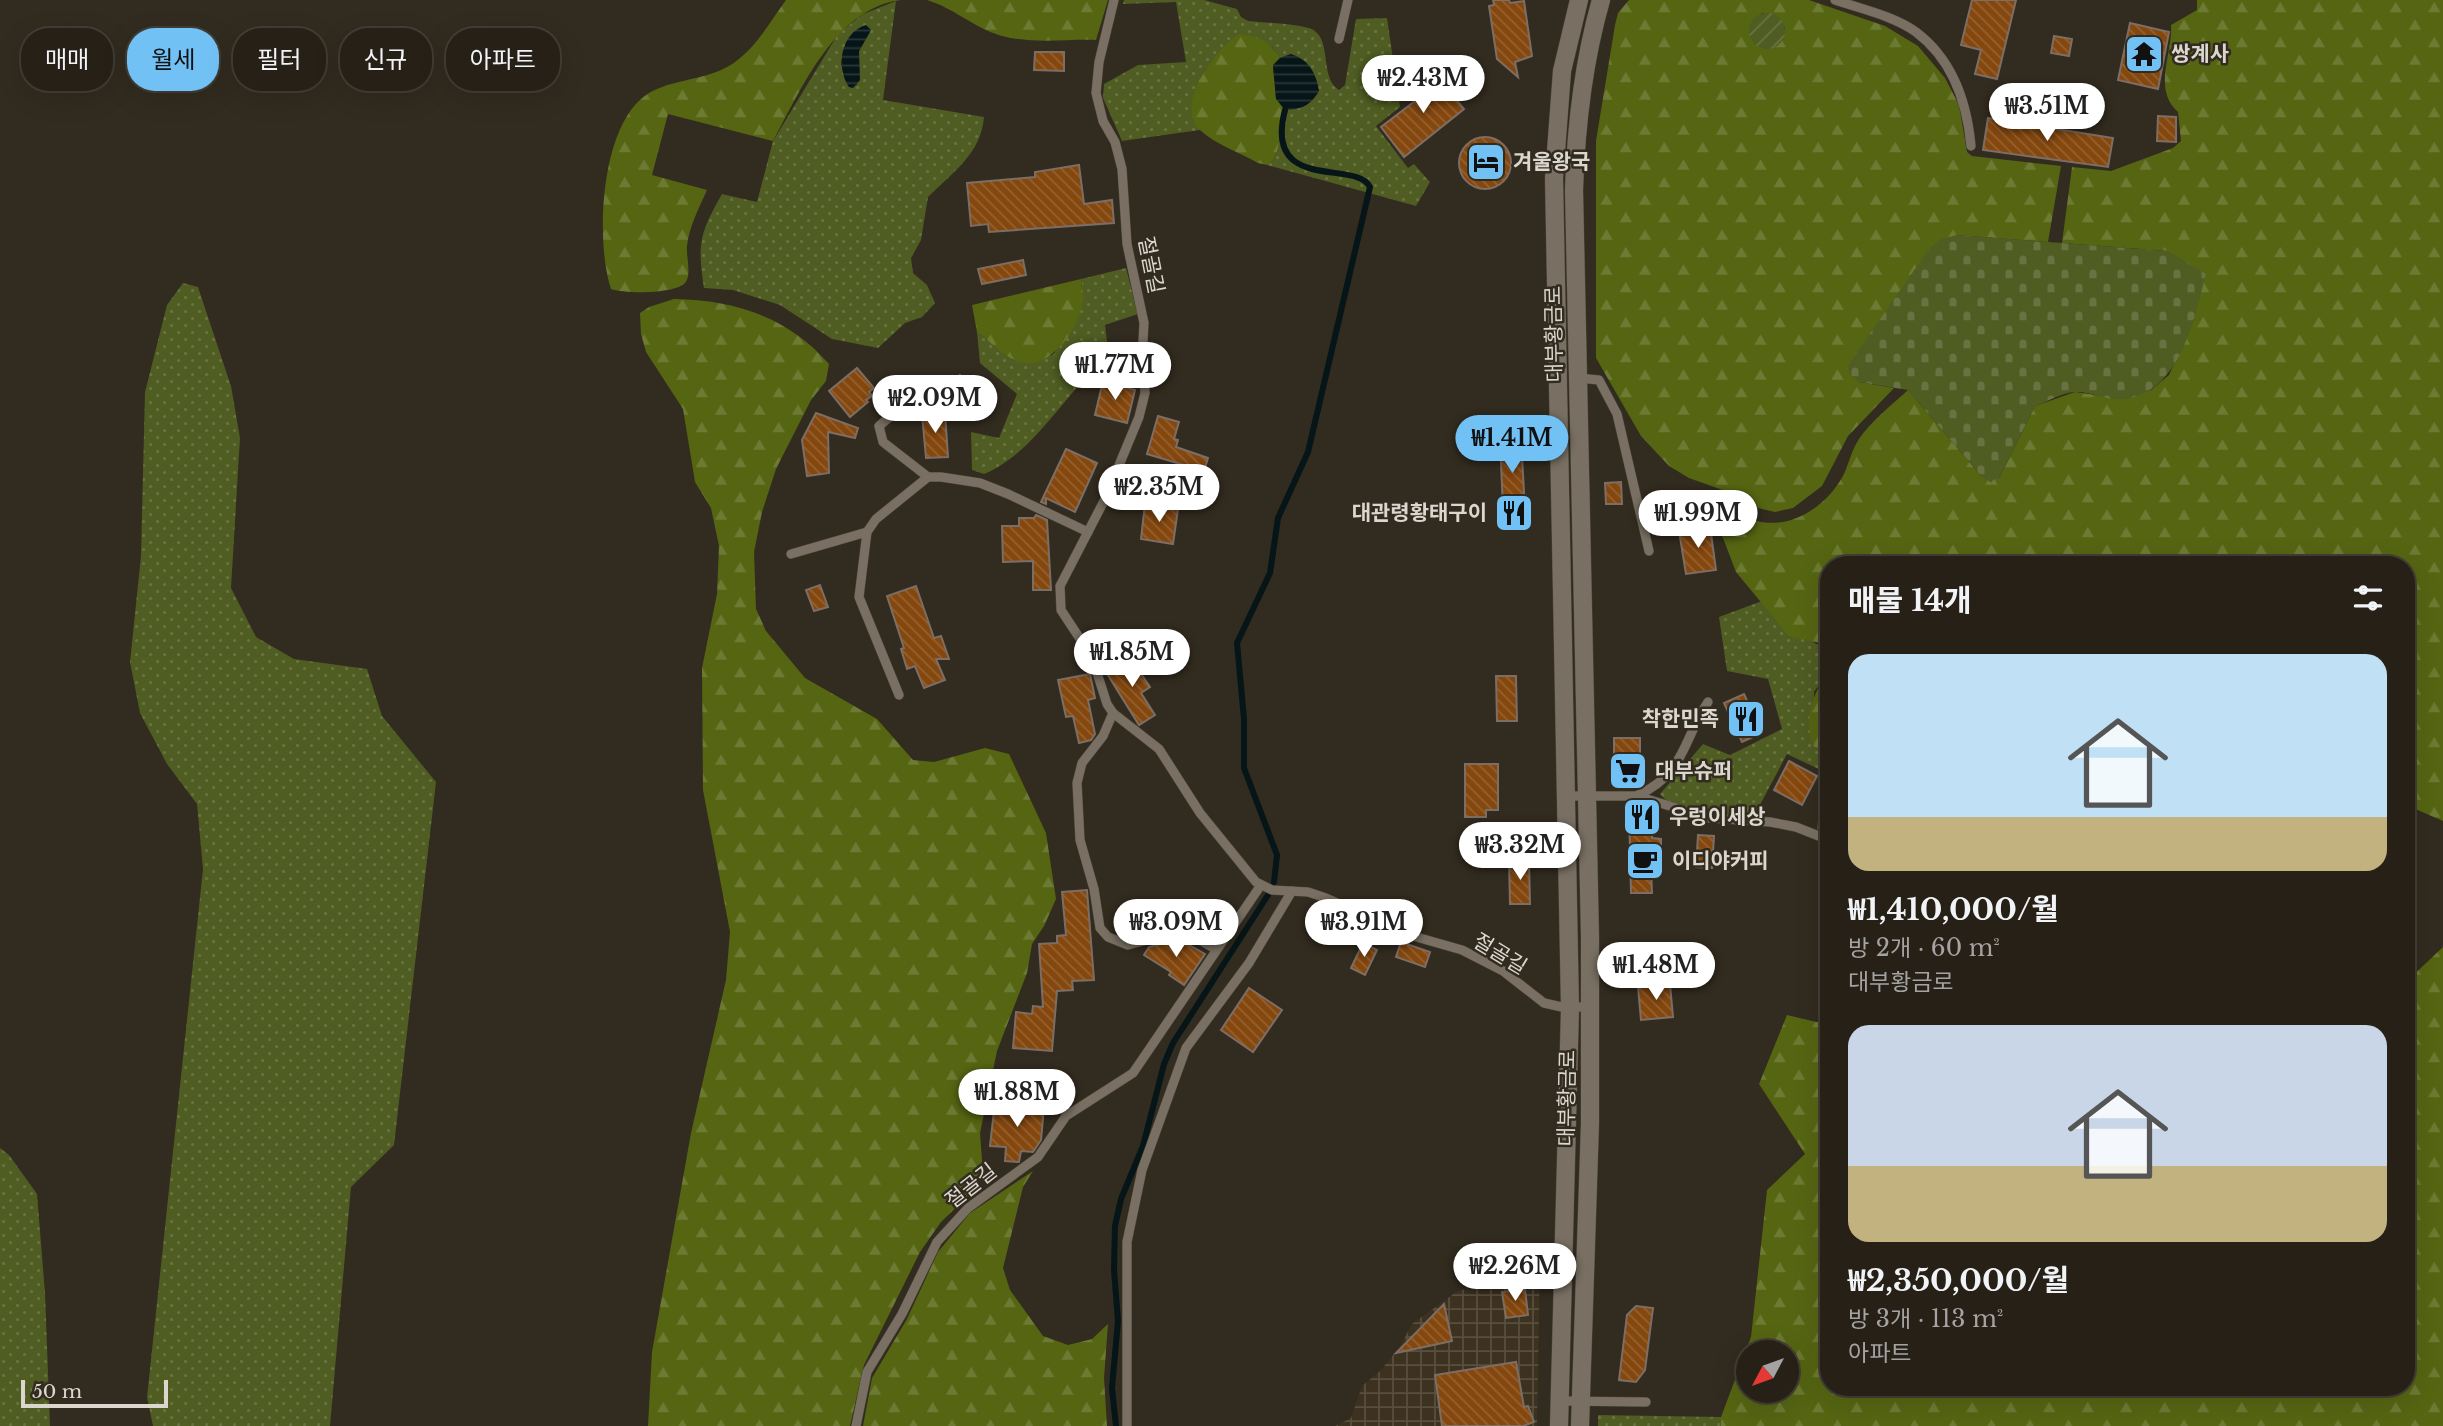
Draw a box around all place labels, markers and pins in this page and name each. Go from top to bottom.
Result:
temple icon: 쌍계사 [2123,33,2165,75]
place label: 쌍계사 [2171,41,2229,67]
pin: ₩2.43M [1366,55,1480,115]
pin: ₩3.51M [1990,83,2104,143]
hotel icon: 겨울왕국 [1465,141,1507,183]
place label: 겨울왕국 [1513,149,1590,175]
pin: ₩1.77M [1058,342,1172,402]
pin: ₩2.09M [878,376,992,435]
pin: ₩1.41M [1455,416,1569,475]
pin: ₩2.35M [1102,464,1216,524]
pin: ₩1.99M [1641,490,1755,550]
restaurant icon: 대관령황태구이 [1493,492,1535,534]
place label: 대관령황태구이 [1352,500,1487,526]
pin: ₩1.85M [1075,630,1189,689]
restaurant icon: 착한민족 [1725,698,1767,740]
place label: 착한민족 [1642,706,1719,732]
supermarket icon: 대부슈퍼 [1607,750,1649,792]
place label: 대부슈퍼 [1655,758,1732,784]
restaurant icon: 우렁이세상 [1621,796,1663,838]
place label: 우렁이세상 [1669,804,1766,830]
pin: ₩3.32M [1463,822,1577,882]
cafe icon: 이디야커피 [1624,840,1666,882]
place label: 이디야커피 [1672,848,1769,874]
pin: ₩3.09M [1119,900,1233,959]
pin: ₩3.91M [1307,900,1421,959]
pin: ₩1.48M [1599,942,1713,1002]
pin: ₩1.88M [960,1070,1074,1129]
pin: ₩2.26M [1458,1244,1572,1303]

